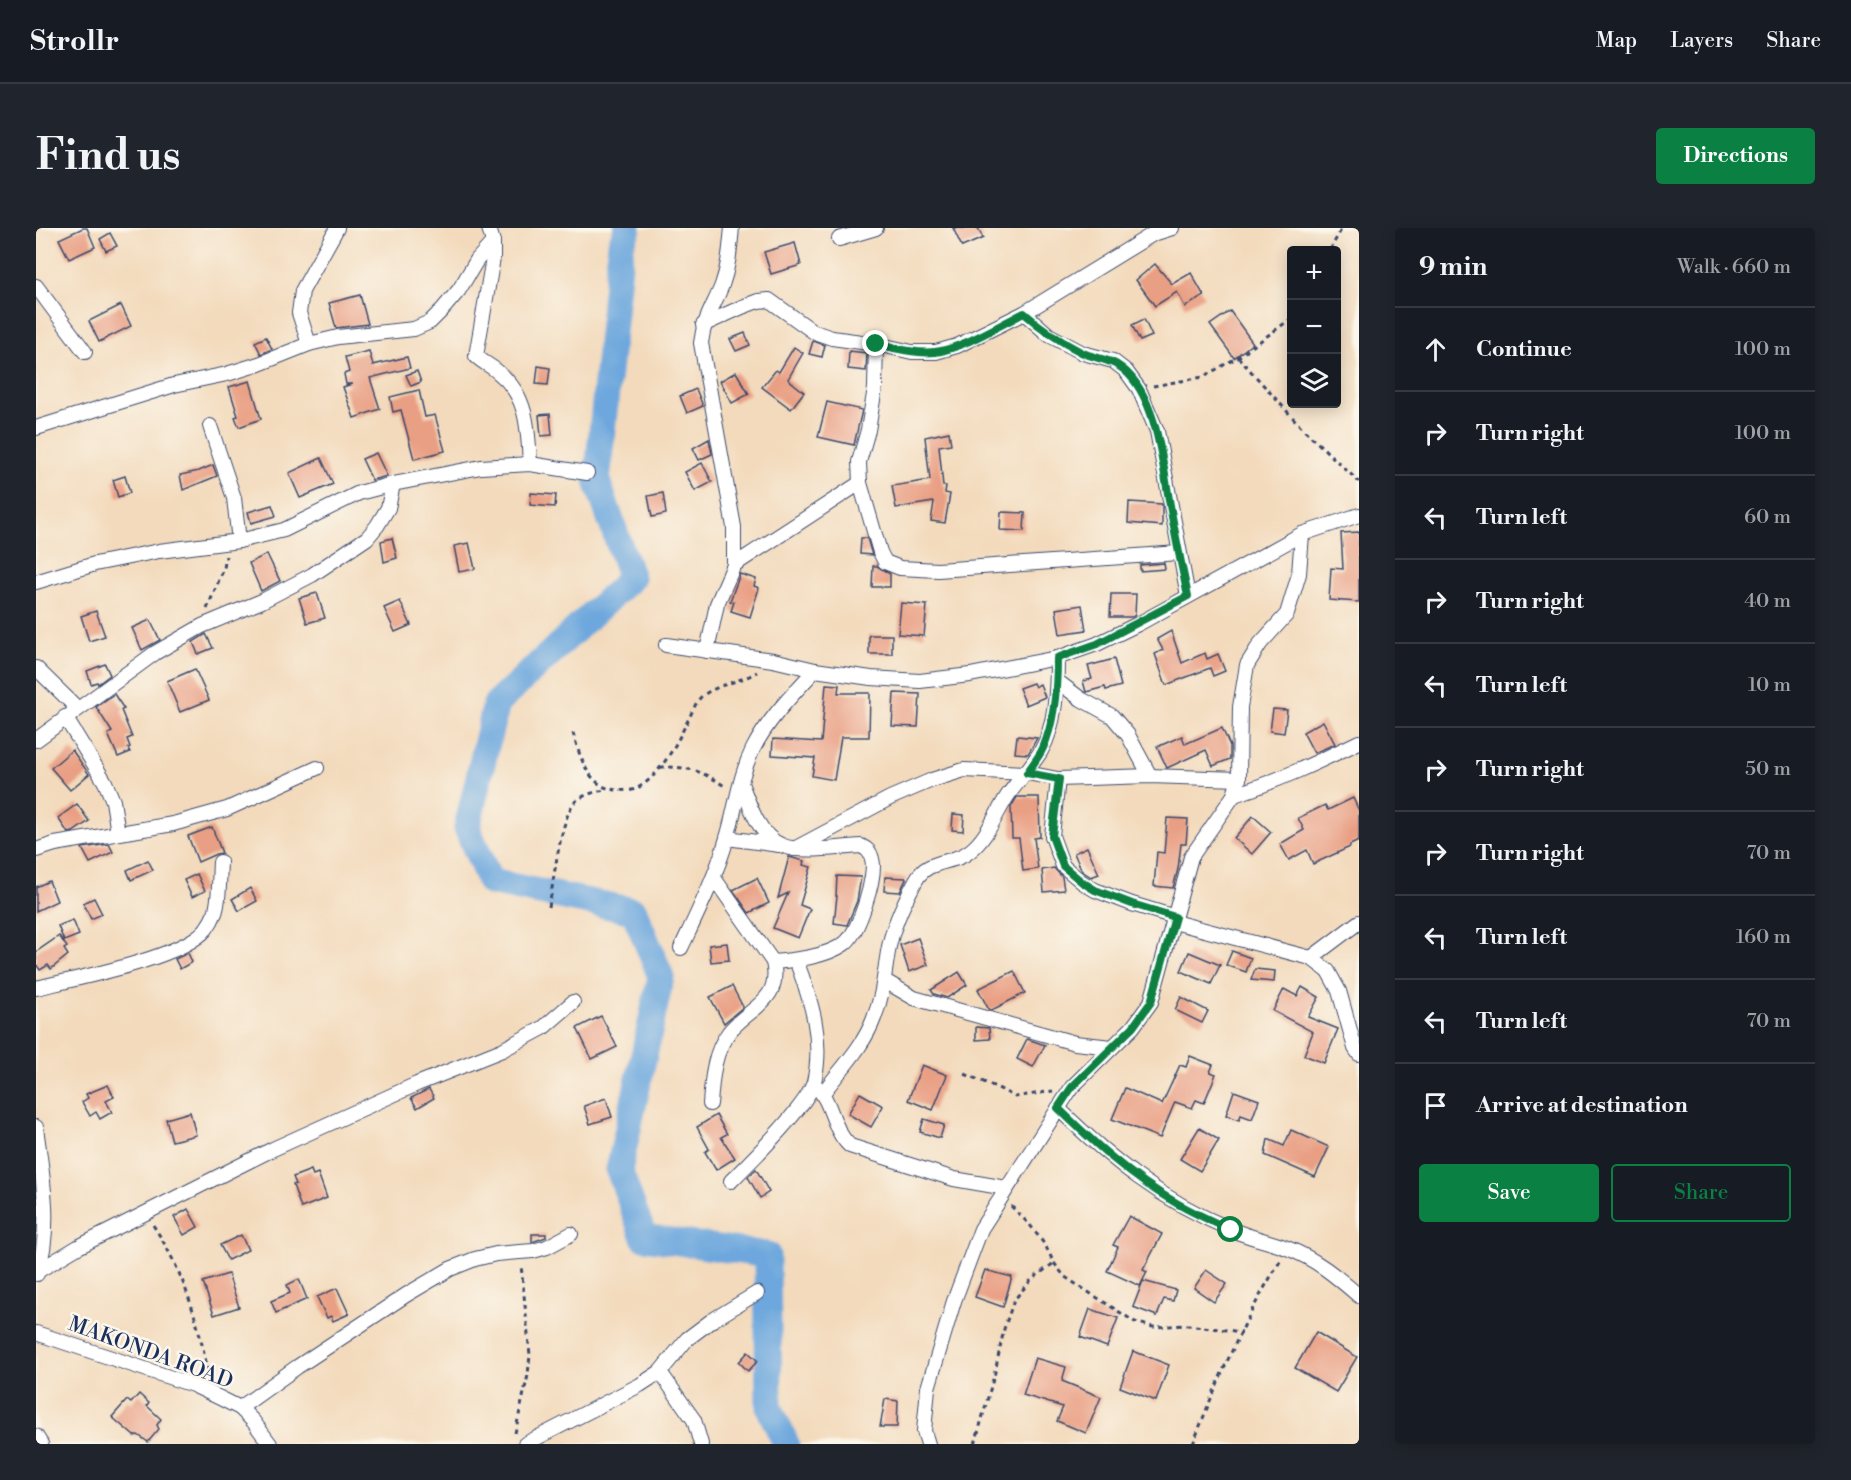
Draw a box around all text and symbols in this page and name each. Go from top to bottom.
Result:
text: Strollr [30,24,119,59]
text: Map [1596,28,1637,54]
text: Layers [1670,28,1733,54]
text: Share [1766,28,1821,54]
button: Directions [1656,128,1815,184]
text: Find us [36,130,180,183]
map controls [1287,246,1341,408]
button: + [1287,246,1341,300]
text: 9 min [1419,251,1487,283]
text: Walk · 660 m [1677,255,1791,280]
button: − [1287,300,1341,354]
route end [862,330,888,356]
icon: ahead [1419,333,1452,366]
text: Continue [1476,336,1572,363]
text: 100 m [1735,337,1791,362]
button: layers [1287,354,1341,408]
icon: right [1419,417,1452,450]
text: Turn right [1476,420,1584,447]
text: 100 m [1735,421,1791,446]
icon: left [1419,501,1452,534]
text: Turn left [1476,504,1567,531]
text: 60 m [1744,505,1791,530]
icon: right [1419,585,1452,618]
text: Turn right [1476,588,1584,615]
text: 40 m [1744,589,1791,614]
icon: left [1419,669,1452,702]
text: Turn left [1476,672,1567,699]
text: 10 m [1748,673,1791,698]
icon: right [1419,753,1452,786]
text: Turn right [1476,756,1584,783]
text: 50 m [1745,757,1791,782]
icon: right [1419,837,1452,870]
text: Turn right [1476,840,1584,867]
text: 70 m [1747,841,1791,866]
icon: left [1419,921,1452,954]
text: Turn left [1476,924,1567,951]
text: 160 m [1736,925,1791,950]
icon: left [1419,1005,1452,1038]
text: Turn left [1476,1008,1567,1035]
text: 70 m [1747,1009,1791,1034]
icon: arrive [1419,1089,1452,1122]
text: Arrive at destination [1476,1092,1688,1119]
button: Save [1419,1164,1599,1222]
button: Share [1611,1164,1791,1222]
route start [1217,1216,1243,1242]
street label: MAKONDA ROAD [65,1311,237,1395]

